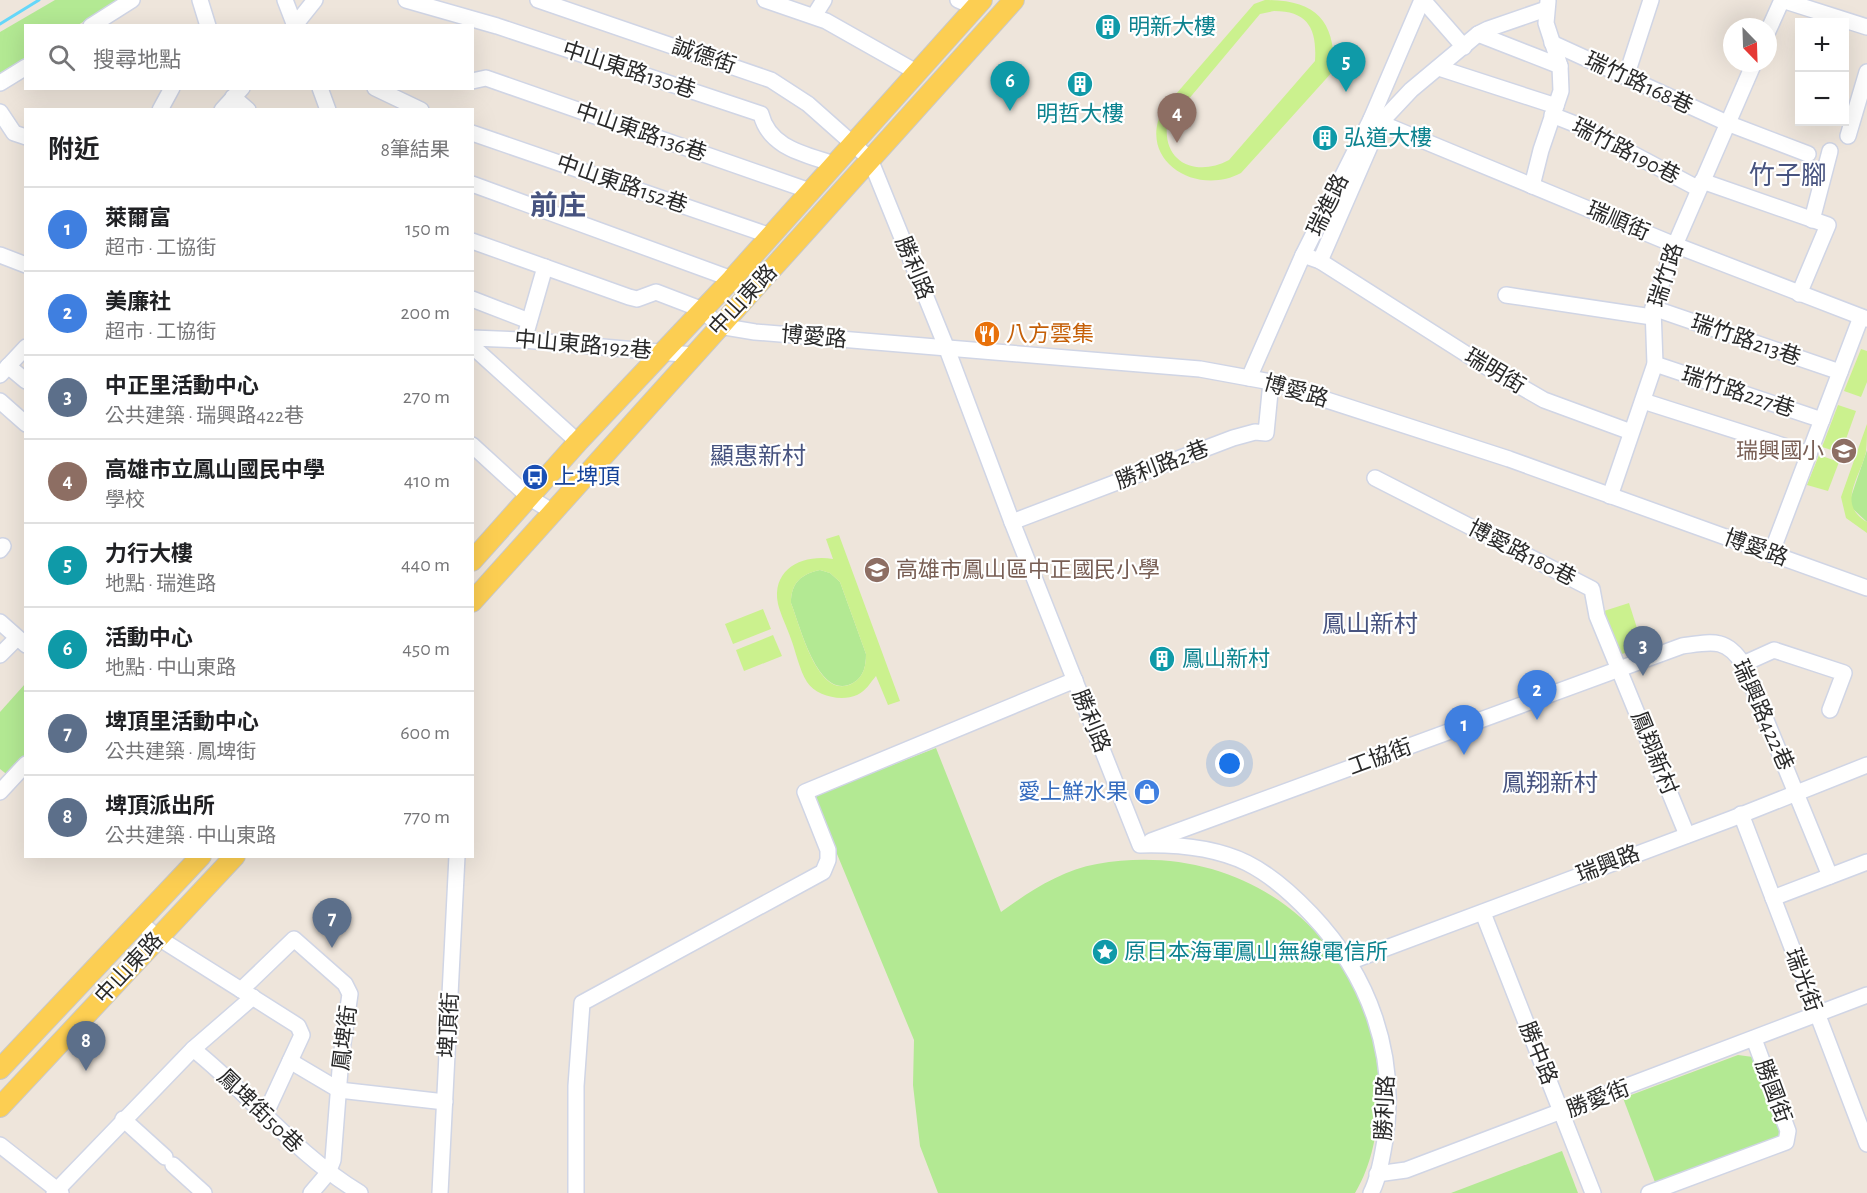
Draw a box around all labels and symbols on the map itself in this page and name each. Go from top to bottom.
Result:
building icon: 明新大樓 [1093,12,1123,42]
place label: 明新大樓 [1128,15,1216,38]
north arrow [1723,18,1777,72]
street label: 誠德街 [669,34,739,77]
street label: 中山東路130巷 [560,37,698,102]
pin: 5 [1326,42,1366,92]
street label: 瑞竹路168巷 [1582,48,1697,118]
pin: 6 [990,62,1030,111]
building icon: 明哲大樓 [1065,69,1095,99]
pin: 4 [1158,94,1196,143]
street label: 中山東路136巷 [573,98,710,165]
place label: 明哲大樓 [1036,102,1124,125]
street label: 瑞竹路190巷 [1569,114,1684,187]
building icon: 弘道大樓 [1310,123,1340,153]
place label: 弘道大樓 [1344,126,1432,149]
street label: 中山東路152巷 [554,150,691,217]
district label: 竹子腳 [1749,161,1827,189]
street label: 瑞進路 [1303,170,1352,239]
district label: 前庄 [530,190,586,221]
street label: 瑞順街 [1583,197,1653,244]
street label: 勝利路 [891,233,937,303]
street label: 瑞竹路 [1644,240,1687,310]
street label: 中山東路 [704,260,781,340]
street label: 瑞竹路213巷 [1688,310,1804,369]
restaurant icon: 八方雲集 [972,319,1002,349]
street label: 博愛路 [780,322,848,351]
place label: 八方雲集 [1006,322,1094,345]
street label: 中山東路192巷 [513,327,653,362]
street label: 瑞明街 [1461,344,1529,397]
street label: 瑞竹路227巷 [1679,362,1797,421]
street label: 博愛路 [1261,370,1331,411]
street label: 勝利路2巷 [1112,436,1212,493]
school or university icon: 瑞興國小 [1829,436,1859,466]
place label: 瑞興國小 [1736,439,1824,462]
district label: 顯惠新村 [710,443,806,469]
bus stop icon: 上埤頂 [520,462,550,492]
place label: 上埤頂 [554,465,620,488]
street label: 博愛路180巷 [1465,516,1580,590]
street label: 博愛路 [1721,525,1791,570]
school or university icon: 高雄市鳳山區中正國民小學 [862,555,892,585]
place label: 高雄市鳳山區中正國民小學 [896,558,1160,581]
district label: 鳳山新村 [1322,611,1418,637]
pin: 3 [1624,626,1662,676]
building icon: 鳳山新村 [1147,644,1177,674]
place label: 鳳山新村 [1182,647,1270,670]
street label: 瑞興路422巷 [1729,656,1798,774]
pin: 2 [1518,670,1556,720]
street label: 勝利路 [1068,686,1114,756]
pin: 1 [1444,706,1484,755]
street label: 鳳翔新村 [1627,708,1682,798]
street label: 工協街 [1345,734,1415,779]
your location [1215,749,1244,778]
district label: 鳳翔新村 [1502,770,1598,796]
shop icon: 愛上鮮水果 [1132,777,1162,807]
place label: 愛上鮮水果 [1018,780,1128,803]
street label: 瑞興路 [1573,841,1643,886]
pin: 7 [312,898,352,948]
street label: 中山東路 [90,928,167,1008]
place icon: 原日本海軍鳳山無線電信所 [1090,937,1120,967]
place label: 原日本海軍鳳山無線電信所 [1124,940,1388,963]
street label: 瑞光街 [1781,945,1826,1015]
street label: 埤頂街 [435,991,462,1059]
street label: 鳳埤街 [329,1004,360,1072]
street label: 勝中路 [1515,1018,1561,1088]
pin: 8 [66,1022,106,1071]
street label: 勝國街 [1751,1056,1796,1126]
street label: 鳳埤街50巷 [213,1065,307,1157]
street label: 勝利路 [1371,1074,1398,1142]
street label: 勝愛街 [1563,1076,1633,1121]

